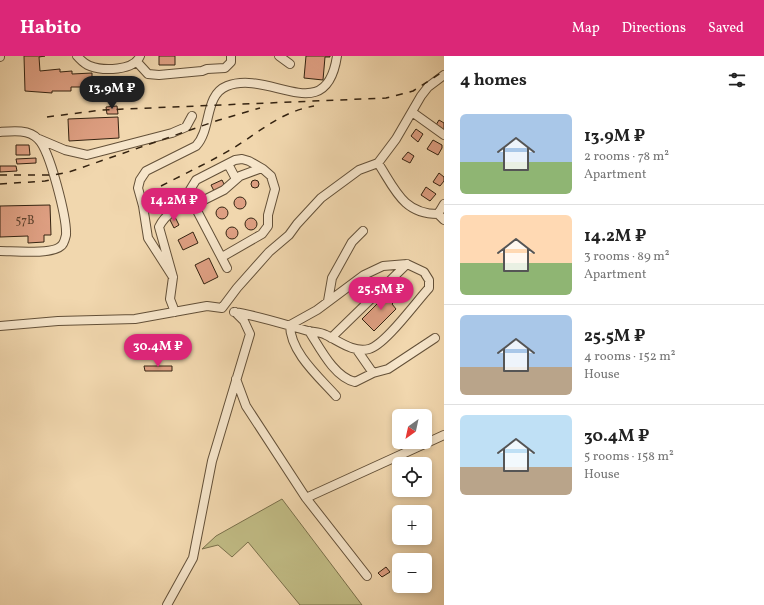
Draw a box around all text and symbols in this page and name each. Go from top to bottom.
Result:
text: Habito [20,15,81,41]
text: Map [572,19,600,38]
text: Directions [622,19,686,38]
text: Saved [708,19,744,38]
text: 4 homes [460,69,527,92]
icon: filters [726,69,748,91]
pin: 13.9M ₽ [75,76,149,110]
text: 13.9M ₽ [89,80,135,98]
text: 13.9M ₽ [584,125,645,148]
icon: home [492,130,540,178]
text: 2 rooms · 78 m² [584,148,669,166]
text: Apartment [584,166,647,184]
pin: 14.2M ₽ [137,188,211,222]
text: 14.2M ₽ [150,192,198,210]
house number: 57В [15,213,35,229]
text: 14.2M ₽ [584,225,646,248]
icon: home [492,231,540,279]
text: 3 rooms · 89 m² [584,248,670,266]
text: Apartment [584,266,647,284]
pin: 25.5M ₽ [344,277,418,311]
text: 25.5M ₽ [358,281,404,299]
text: 25.5M ₽ [584,325,645,348]
icon: home [492,331,540,379]
pin: 30.4M ₽ [121,334,195,368]
text: 30.4M ₽ [133,338,183,356]
text: 4 rooms · 152 m² [584,348,676,366]
text: House [584,366,620,384]
north arrow [392,409,432,449]
map controls [392,409,432,593]
text: 30.4M ₽ [584,425,650,448]
icon: home [492,431,540,479]
text: 5 rooms · 158 m² [584,448,674,466]
button: locate [392,457,432,497]
text: House [584,466,620,484]
button: + [392,505,432,545]
button: − [392,553,432,593]

